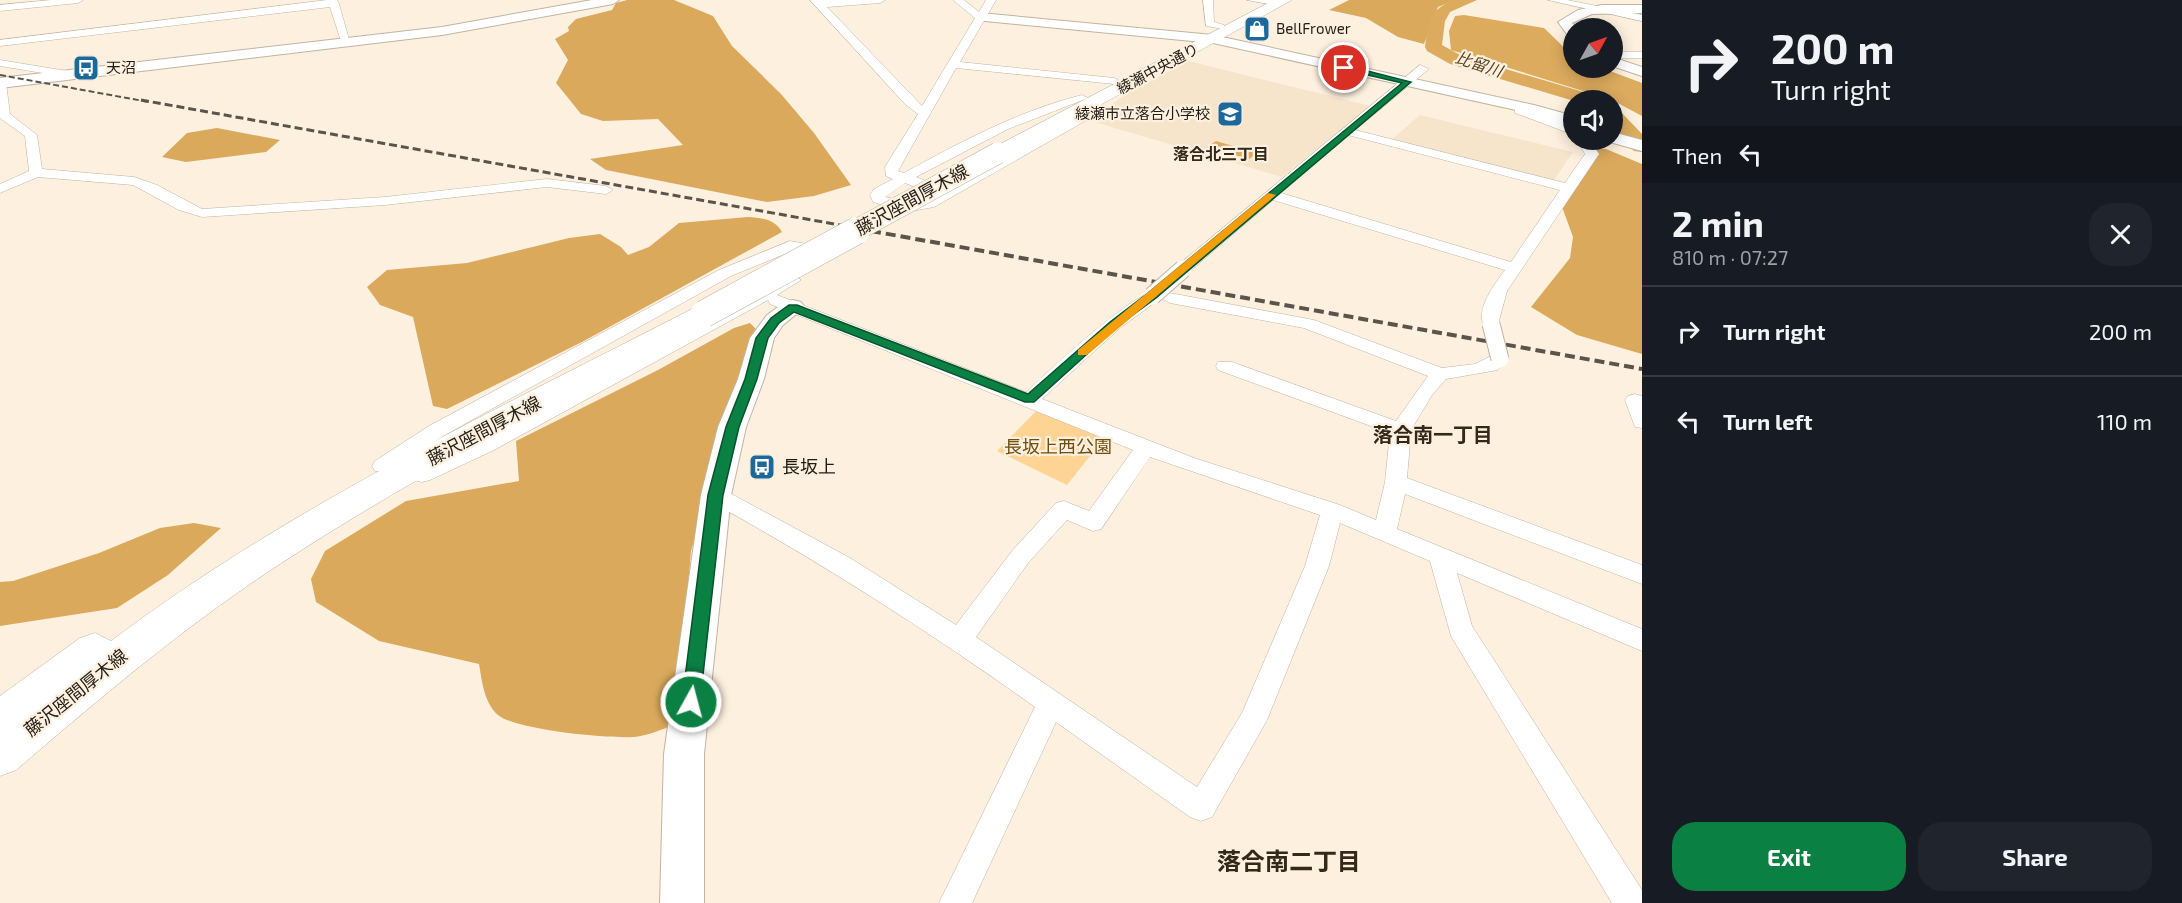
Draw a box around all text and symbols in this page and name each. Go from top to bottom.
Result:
shop icon: BellFrower [1242,14,1272,44]
north arrow [1563,18,1623,78]
map controls [1563,18,1623,150]
place label: BellFrower [1276,19,1351,37]
text: 200 m [1771,22,1894,72]
icon: right [1672,24,1750,102]
street label: 綾瀬中央通り [1114,39,1201,97]
pin [1318,42,1369,93]
water label: 比留川 [1453,47,1507,81]
icon: arrive [1327,51,1360,84]
bus stop icon: 天沼 [71,53,101,83]
place label: 天沼 [106,58,136,76]
text: Turn right [1771,73,1891,105]
button: sound [1563,90,1623,150]
school or university icon: 綾瀬市立落合小学校 [1215,99,1245,129]
place label: 綾瀬市立落合小学校 [1075,104,1210,122]
icon: left [1734,138,1767,171]
text: Then [1672,142,1722,168]
district label: 落合北三丁目 [1173,144,1269,163]
street label: 藤沢座間厚木線 [851,159,972,239]
text: 2 min [1672,201,1764,244]
button: close [2089,203,2152,266]
text: 810 m · 07:27 [1672,245,1788,269]
icon: right [1672,315,1705,348]
text: Turn right [1723,318,1825,344]
text: 200 m [2089,318,2152,344]
street label: 藤沢座間厚木線 [423,391,544,469]
icon: left [1672,405,1705,438]
text: Turn left [1723,408,1812,434]
text: 110 m [2097,408,2152,434]
district label: 落合南一丁目 [1373,422,1493,446]
park label: 長坂上西公園 [1004,435,1112,457]
bus stop icon: 長坂上 [747,452,777,482]
place label: 長坂上 [782,455,836,477]
street label: 藤沢座間厚木線 [19,644,131,740]
position arrow [659,670,723,734]
button: Exit [1672,822,1906,891]
button: Share [1918,822,2152,891]
district label: 落合南二丁目 [1217,846,1361,875]

